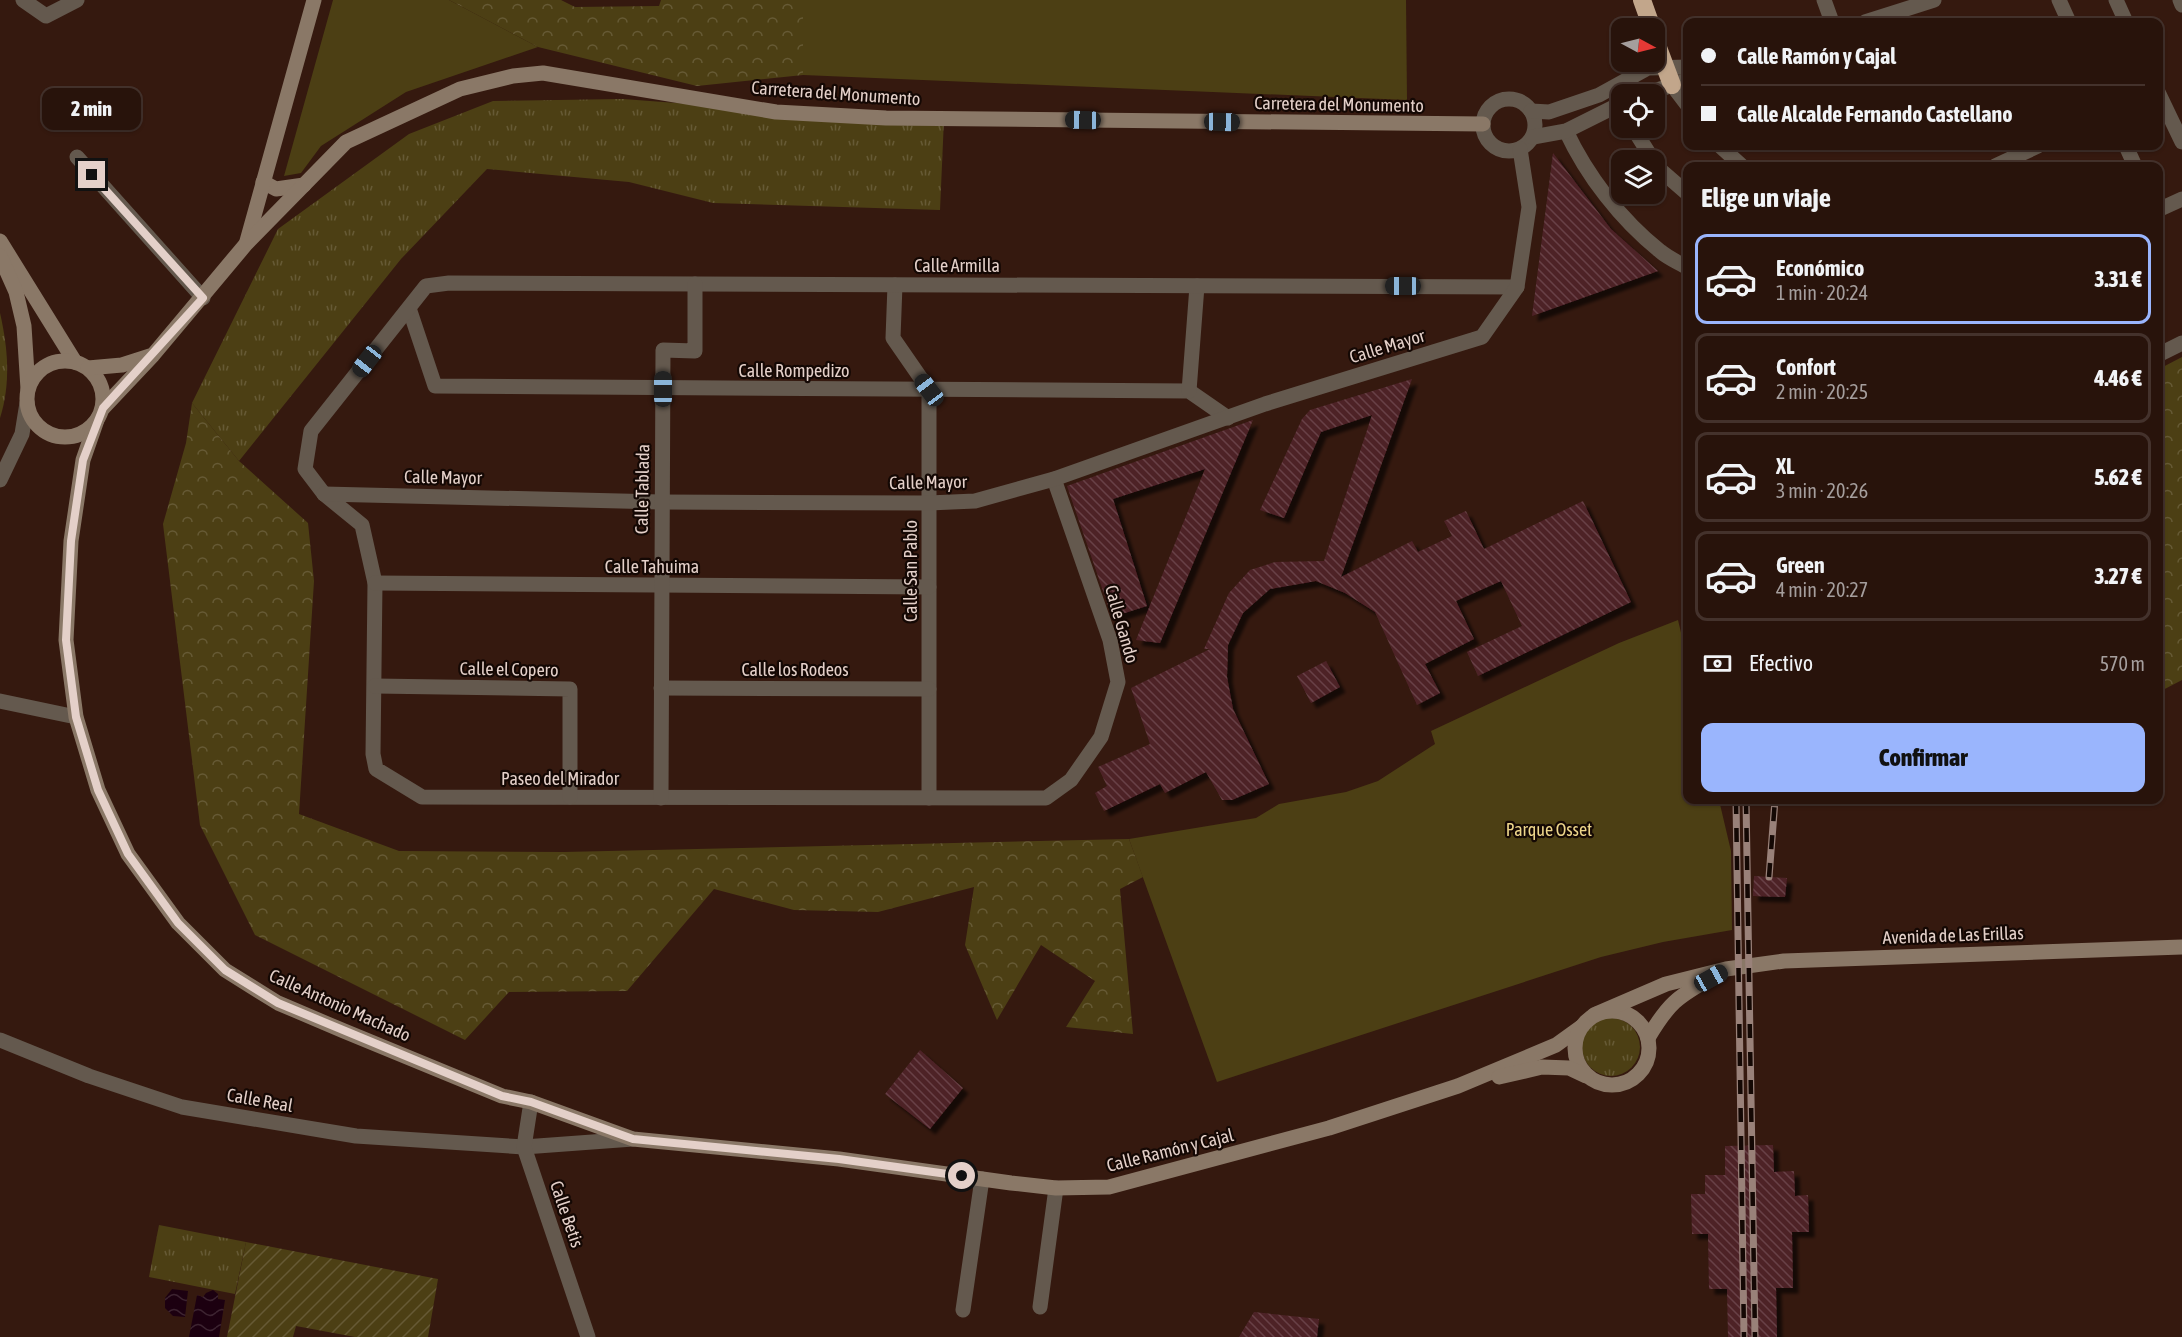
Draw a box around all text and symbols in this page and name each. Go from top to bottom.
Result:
north arrow [1611,18,1665,72]
map controls [1611,18,1665,204]
text: Calle Ramón y Cajal [1737,43,1896,69]
street label: Carretera del Monumento [751,77,921,109]
button: locate [1611,84,1665,138]
callout: 2 min [42,88,142,130]
street label: Carretera del Monumento [1254,92,1424,116]
text: 2 min [71,97,112,120]
text: Calle Alcalde Fernando Castellano [1737,101,2013,127]
car [1065,111,1101,129]
car [1204,113,1240,131]
button: layers [1611,150,1665,204]
route end [78,161,105,188]
text: Elige un viaje [1701,182,1831,213]
icon: car [1704,252,1758,306]
street label: Calle Armilla [914,255,1000,276]
text: Económico [1776,255,1864,281]
text: 3.31 € [2094,266,2142,292]
car [1385,277,1421,295]
text: 1 min · 20:24 [1776,281,1868,304]
street label: Calle Mayor [1347,324,1428,367]
car [349,341,385,381]
icon: car [1704,351,1758,405]
text: Confort [1776,354,1836,380]
street label: Calle Rompedizo [739,360,849,381]
text: 4.46 € [2094,365,2142,391]
car [911,370,947,410]
car [654,371,672,407]
text: 2 min · 20:25 [1776,380,1868,403]
street label: Calle Tablada [631,444,653,534]
icon: car [1704,450,1758,504]
text: XL [1776,453,1794,479]
text: 5.62 € [2094,464,2142,490]
street label: Calle Mayor [404,466,483,488]
street label: Calle Mayor [889,471,968,493]
text: 3 min · 20:26 [1776,479,1868,502]
street label: Calle San Pablo [900,520,921,622]
icon: car [1704,549,1758,603]
text: Green [1776,552,1825,578]
street label: Calle Tahuima [605,556,699,577]
text: 3.27 € [2094,563,2142,589]
text: 4 min · 20:27 [1776,578,1868,601]
street label: Calle Gando [1101,583,1143,665]
icon: cash [1701,647,1734,680]
text: Efectivo [1749,650,1813,676]
text: 570 m [2100,652,2145,675]
street label: Calle el Copero [459,658,559,680]
street label: Calle los Rodeos [741,659,849,680]
button: Confirmar [1701,723,2145,792]
street label: Paseo del Mirador [501,768,620,789]
park label: Parque Osset [1506,819,1592,840]
street label: Avenida de Las Erillas [1882,922,2024,948]
car [1691,961,1731,995]
street label: Calle Antonio Machado [266,964,414,1046]
street label: Calle Real [225,1084,295,1116]
street label: Calle Ramón y Cajal [1104,1124,1236,1176]
route start [948,1162,975,1189]
street label: Calle Betis [546,1178,588,1250]

